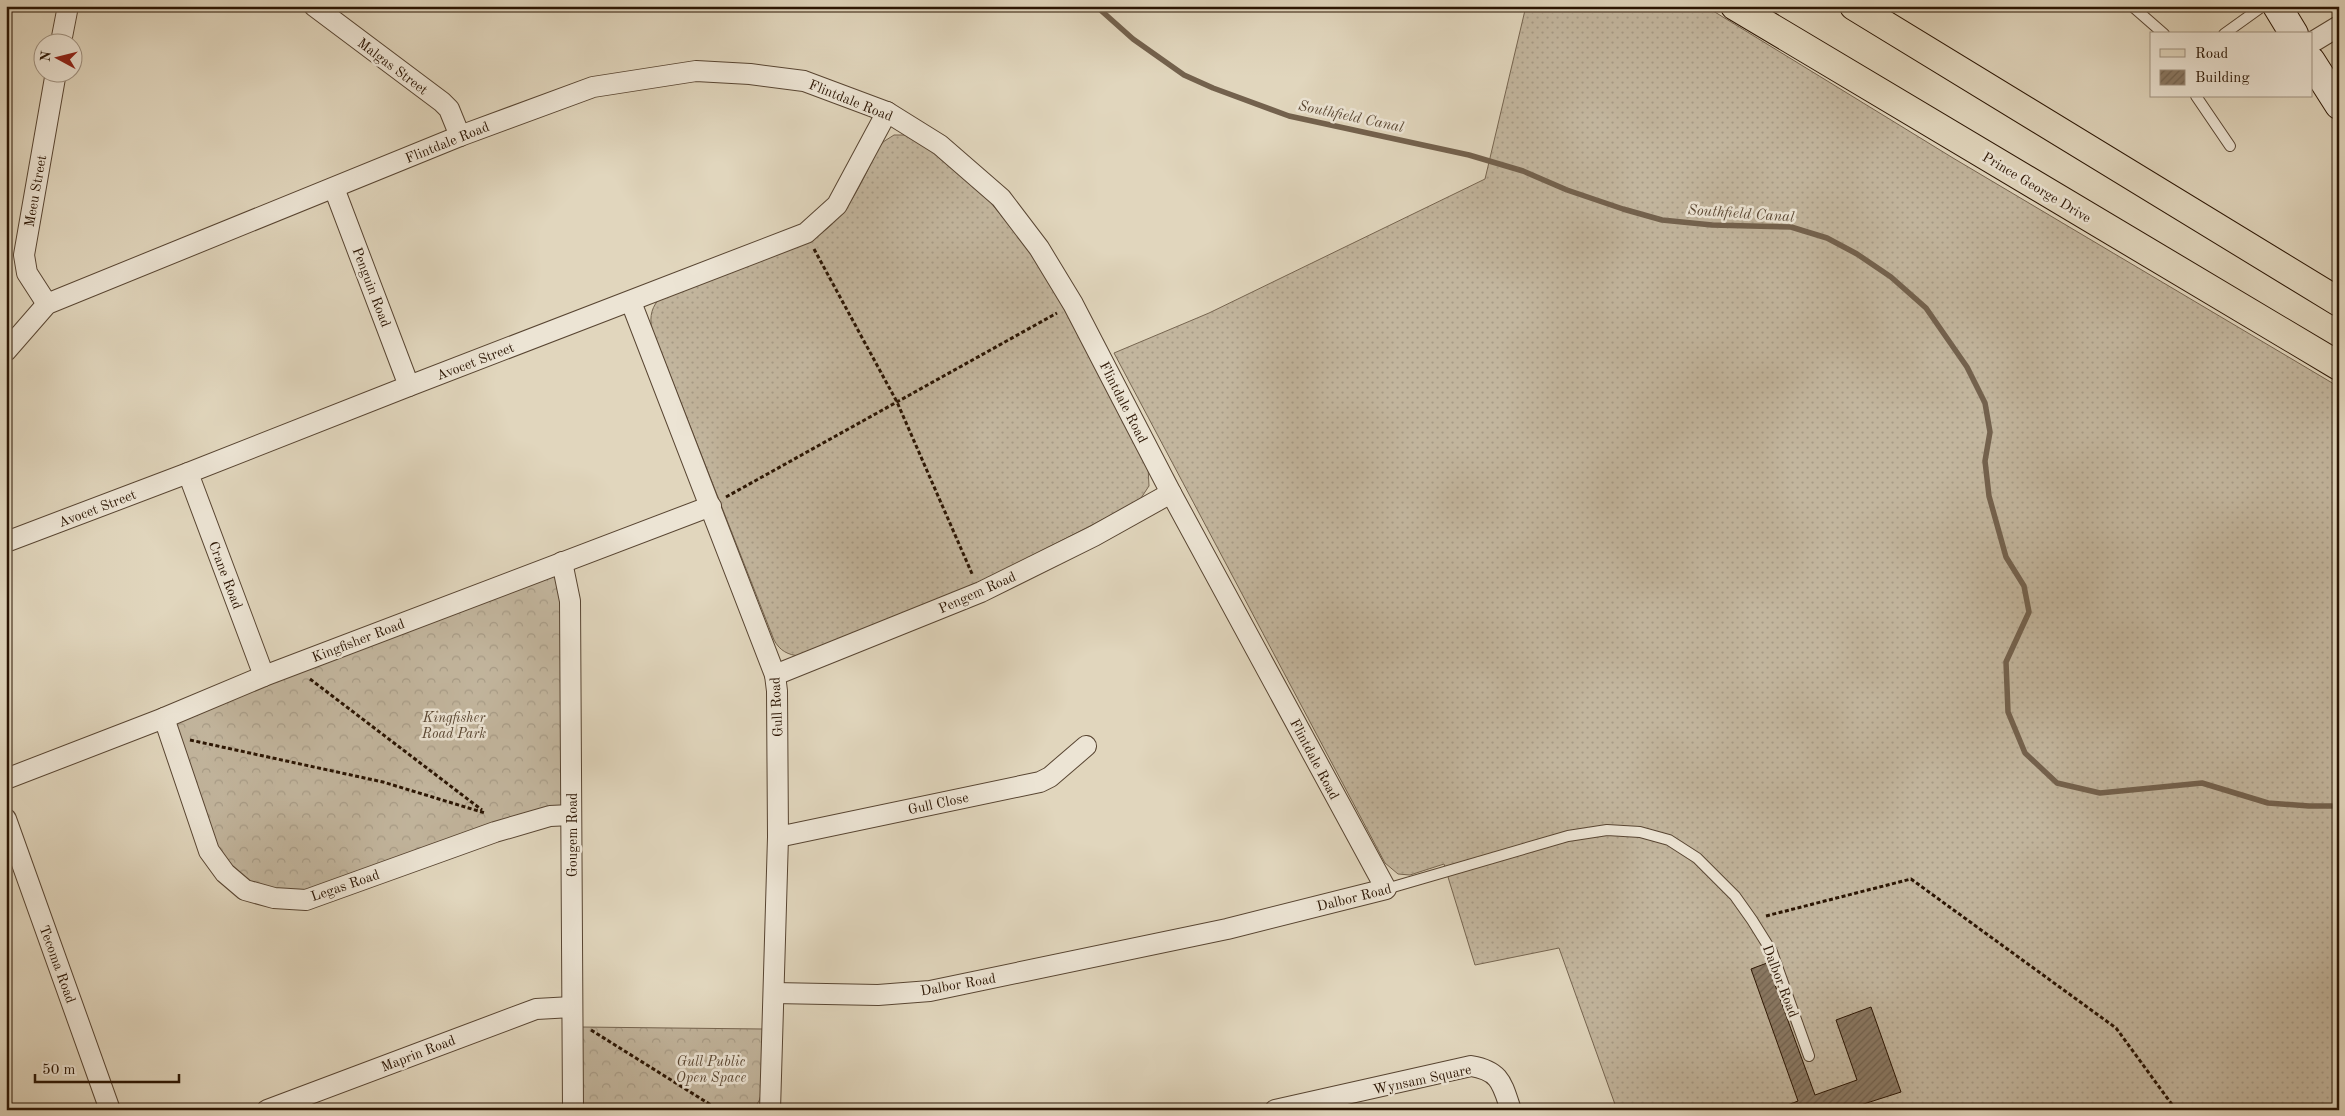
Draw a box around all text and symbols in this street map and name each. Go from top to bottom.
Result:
north arrow [32,32,82,82]
legend [2150,32,2312,98]
street label: Malgas Street [355,36,430,98]
text: Road [2195,47,2229,62]
text: N [38,50,54,63]
text: Building [2195,71,2250,86]
street label: Flintdale Road [807,78,895,124]
water label: Southfield Canal [1297,99,1405,136]
street label: Flintdale Road [403,120,491,166]
street label: Prince George Drive [1980,150,2093,226]
street label: Meeu Street [23,154,49,228]
water label: Southfield Canal [1687,203,1796,226]
street label: Penguin Road [349,246,393,329]
street label: Avocet Street [435,341,516,383]
street label: Flintdale Road [1097,360,1150,445]
street label: Avocet Street [57,488,138,530]
street label: Crane Road [206,540,244,611]
street label: Pengem Road [937,570,1018,616]
street label: Kingfisher Road [310,617,407,665]
street label: Gull Road [768,677,786,737]
park label: Kingfisher Road Park [421,711,486,741]
street label: Flintdale Road [1287,717,1341,802]
street label: Gull Close [907,791,970,817]
street label: Gougem Road [566,793,580,877]
street label: Legas Road [309,868,381,904]
street label: Dalbor Road [1315,882,1393,914]
street label: Tecoma Road [37,924,78,1005]
street label: Dalbor Road [1760,943,1800,1020]
street label: Dalbor Road [919,971,997,999]
street label: Maprin Road [379,1033,457,1074]
scale bar [35,1051,179,1083]
park label: Gull Public Open Space [676,1055,747,1086]
text: 50 m [42,1063,76,1078]
street label: Wynsam Square [1372,1063,1473,1097]

